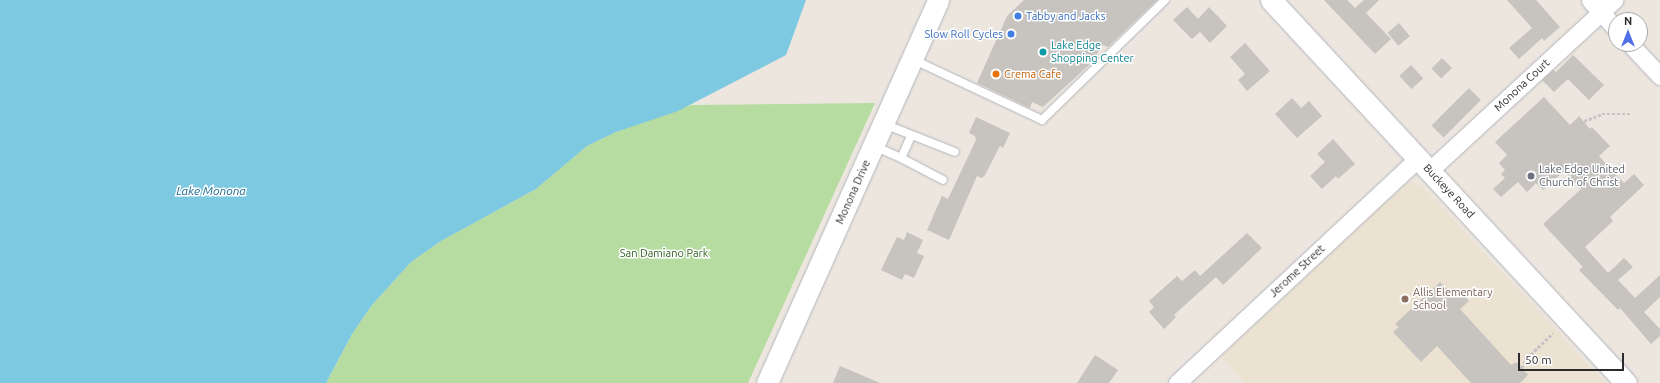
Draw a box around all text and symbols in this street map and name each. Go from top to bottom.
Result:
place label: Tabby and Jacks [1026,9,1105,23]
marker: Tabby and Jacks [1013,11,1023,21]
north arrow [1608,12,1648,52]
text: N [1624,15,1632,27]
place label: Slow Roll Cycles [924,27,1003,41]
marker: Slow Roll Cycles [1006,29,1016,39]
place label: Lake Edge Shopping Center [1051,39,1134,65]
marker: Lake Edge Shopping Center [1038,47,1048,57]
street label: Monona Court [1491,56,1553,114]
place label: Crema Cafe [1004,67,1061,81]
marker: Crema Cafe [991,69,1001,79]
street label: Monona Drive [833,158,873,226]
street label: Buckeye Road [1421,161,1477,221]
place label: Lake Edge United Church of Christ [1539,163,1625,189]
marker: Lake Edge United Church of Christ [1526,171,1536,181]
water label: Lake Monona [176,184,246,198]
street label: Jerome Street [1267,242,1327,300]
park label: San Damiano Park [620,246,708,260]
place label: Allis Elementary School [1413,286,1493,312]
marker: Allis Elementary School [1400,294,1410,304]
scale bar [1520,345,1626,371]
text: 50 m [1525,353,1552,366]

